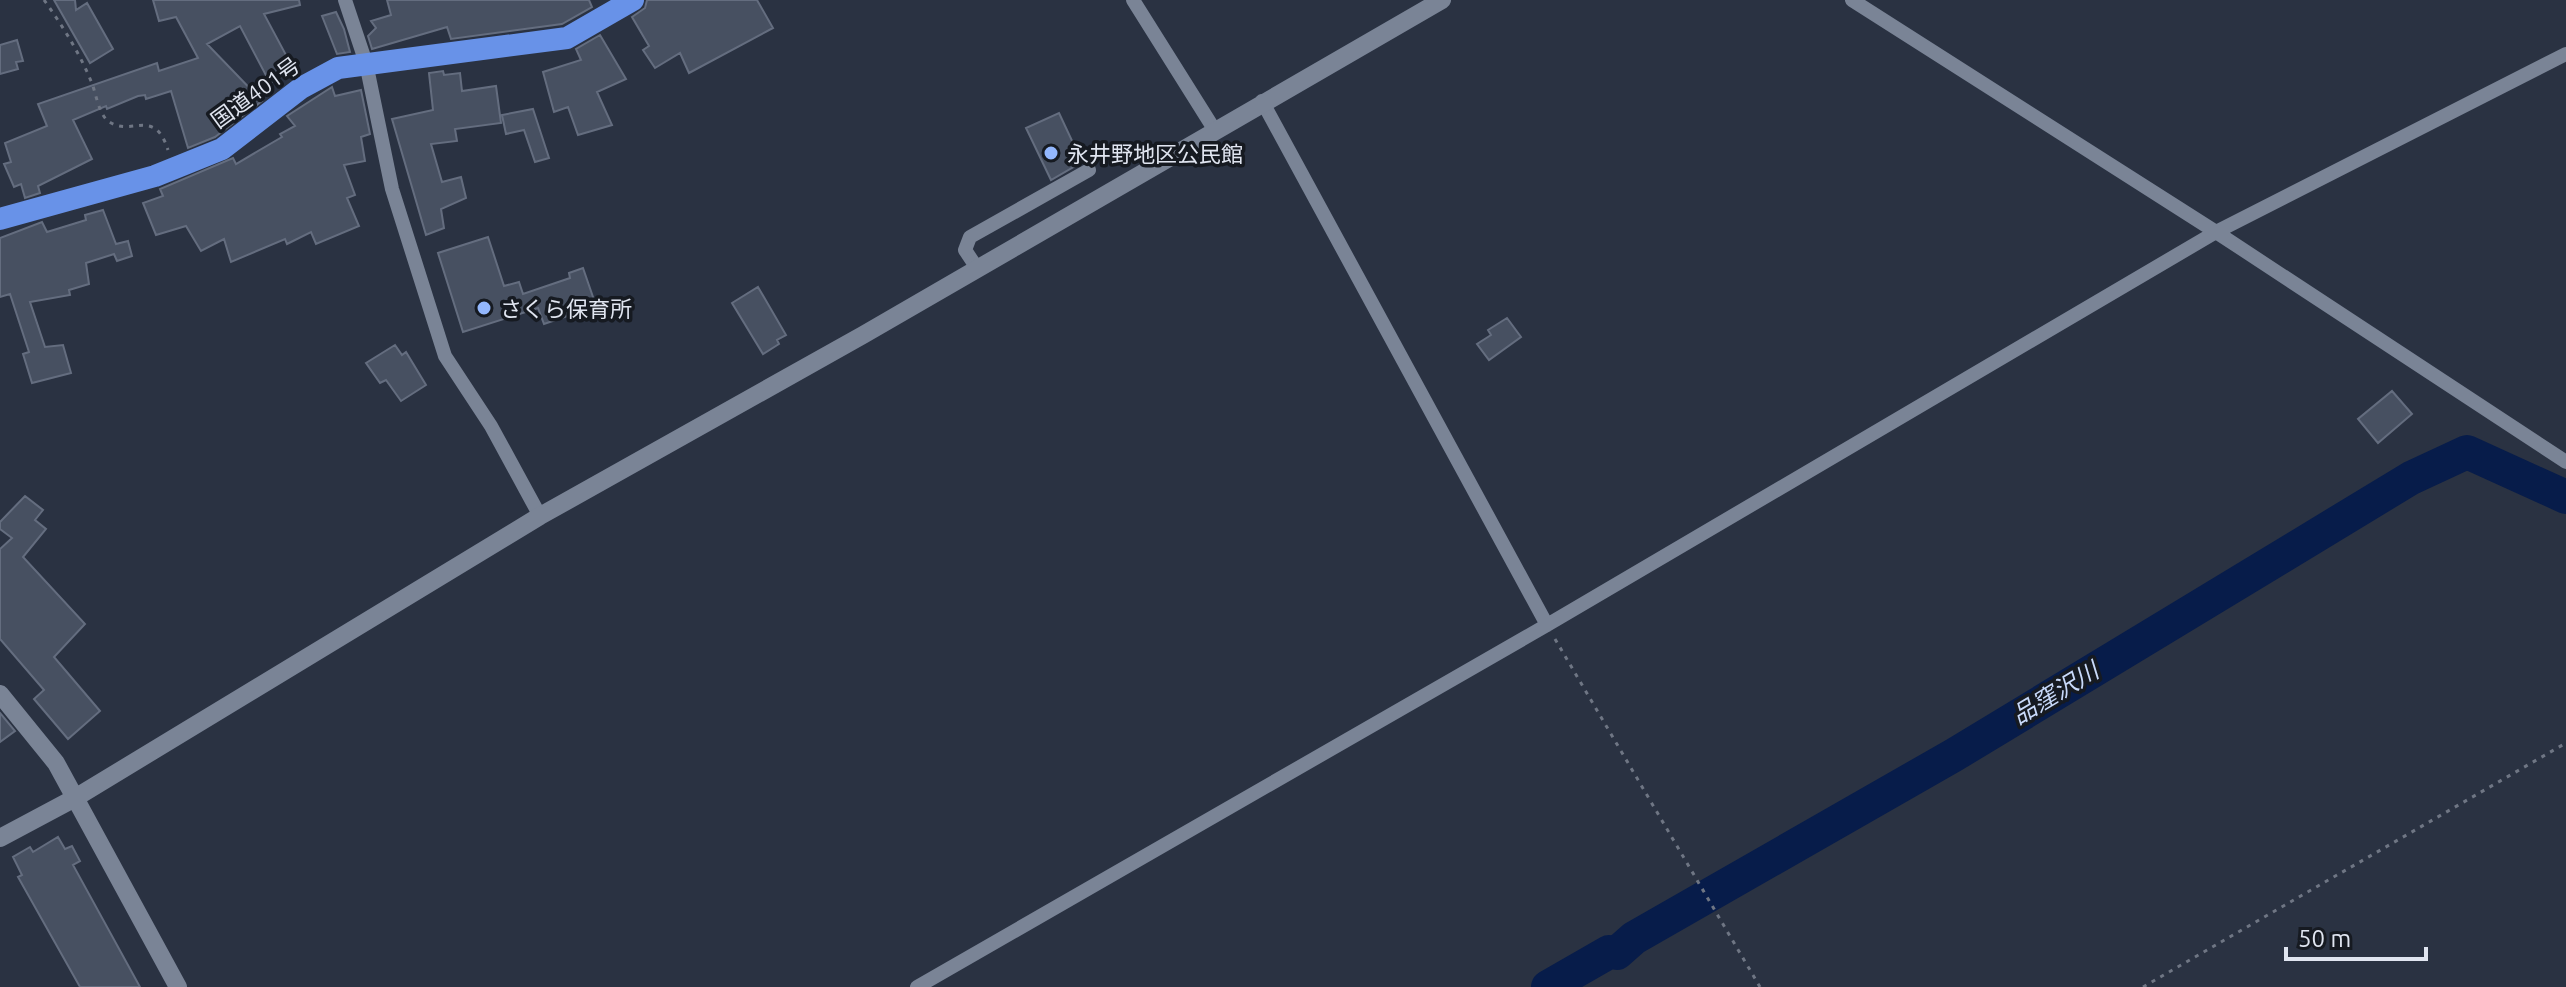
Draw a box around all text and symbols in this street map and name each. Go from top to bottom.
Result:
street label: 国道401号 [206,52,304,132]
place label: 永井野地区公民館 [1067,141,1243,166]
marker: 永井野地区公民館 [1042,144,1060,162]
place label: さくら保育所 [500,296,632,321]
marker: さくら保育所 [475,299,493,317]
water label: 品窪沢川 [2007,655,2106,729]
scale bar [2286,911,2426,961]
text: 50 m [2298,925,2351,952]

